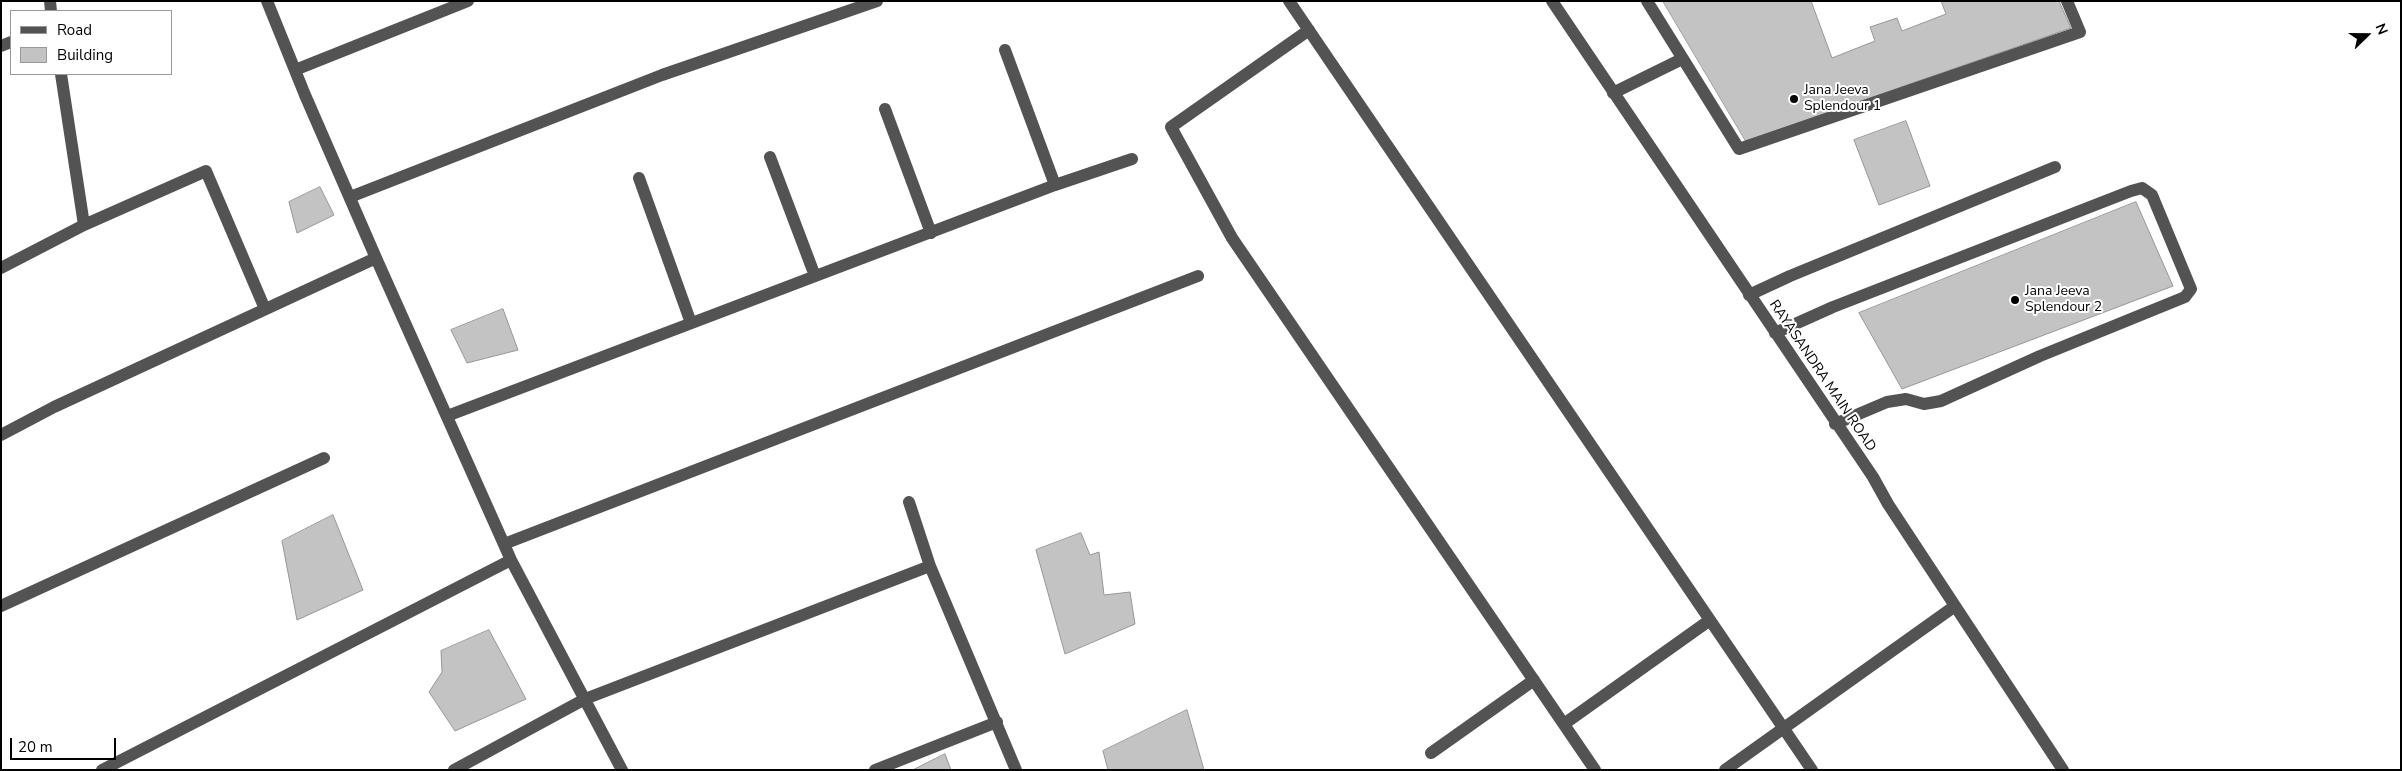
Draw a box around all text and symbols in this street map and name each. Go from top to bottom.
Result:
legend [10,10,172,75]
north arrow [2342,10,2392,60]
text: Road [57,20,92,40]
text: N [2371,21,2392,38]
text: Building [57,45,113,65]
place label: Jana Jeeva Splendour 1 [1804,83,1881,115]
marker: Jana Jeeva Splendour 1 [1788,93,1800,105]
place label: Jana Jeeva Splendour 2 [2025,284,2102,316]
marker: Jana Jeeva Splendour 2 [2009,294,2021,306]
street label: RAYASANDRA MAIN ROAD [1765,297,1879,455]
scale bar [12,728,119,760]
text: 20 m [18,737,53,757]

